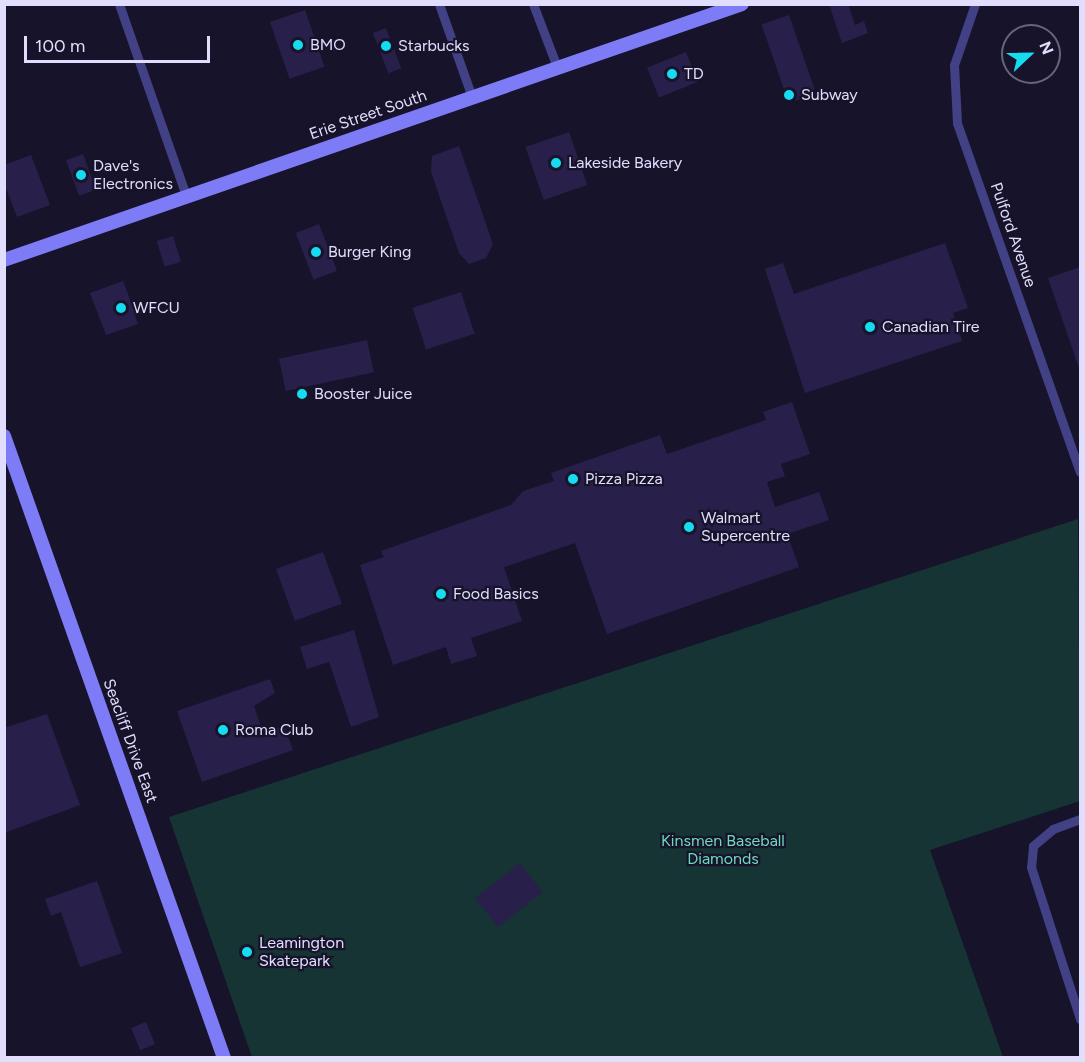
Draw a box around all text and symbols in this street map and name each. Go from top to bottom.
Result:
scale bar [27,24,213,62]
north arrow [1001,24,1061,84]
text: 100 m [35,35,85,57]
place label: BMO [310,35,346,55]
place label: Starbucks [398,36,470,56]
marker: BMO [291,38,305,52]
marker: Starbucks [379,39,393,53]
text: N [1035,39,1057,57]
place label: TD [684,64,704,84]
marker: TD [665,67,679,81]
place label: Subway [801,85,858,105]
street label: Erie Street South [307,86,429,144]
marker: Subway [782,88,796,102]
place label: Lakeside Bakery [568,153,682,173]
place label: Dave's Electronics [93,156,173,194]
marker: Lakeside Bakery [549,156,563,170]
marker: Dave's Electronics [74,168,88,182]
street label: Pulford Avenue [986,180,1040,290]
place label: Burger King [328,242,411,262]
marker: Burger King [309,245,323,259]
place label: WFCU [133,298,180,318]
marker: WFCU [114,301,128,315]
place label: Canadian Tire [882,317,980,337]
marker: Canadian Tire [863,320,877,334]
place label: Booster Juice [314,384,412,404]
marker: Booster Juice [295,387,309,401]
place label: Pizza Pizza [585,469,663,489]
marker: Pizza Pizza [566,472,580,486]
place label: Walmart Supercentre [701,508,790,546]
marker: Walmart Supercentre [682,520,696,534]
place label: Food Basics [453,584,539,604]
marker: Food Basics [434,587,448,601]
street label: Seacliff Drive East [99,676,161,806]
place label: Roma Club [235,720,313,740]
marker: Roma Club [216,723,230,737]
park label: Kinsmen Baseball Diamonds [661,831,785,869]
place label: Leamington Skatepark [259,933,344,971]
marker: Leamington Skatepark [240,945,254,959]

